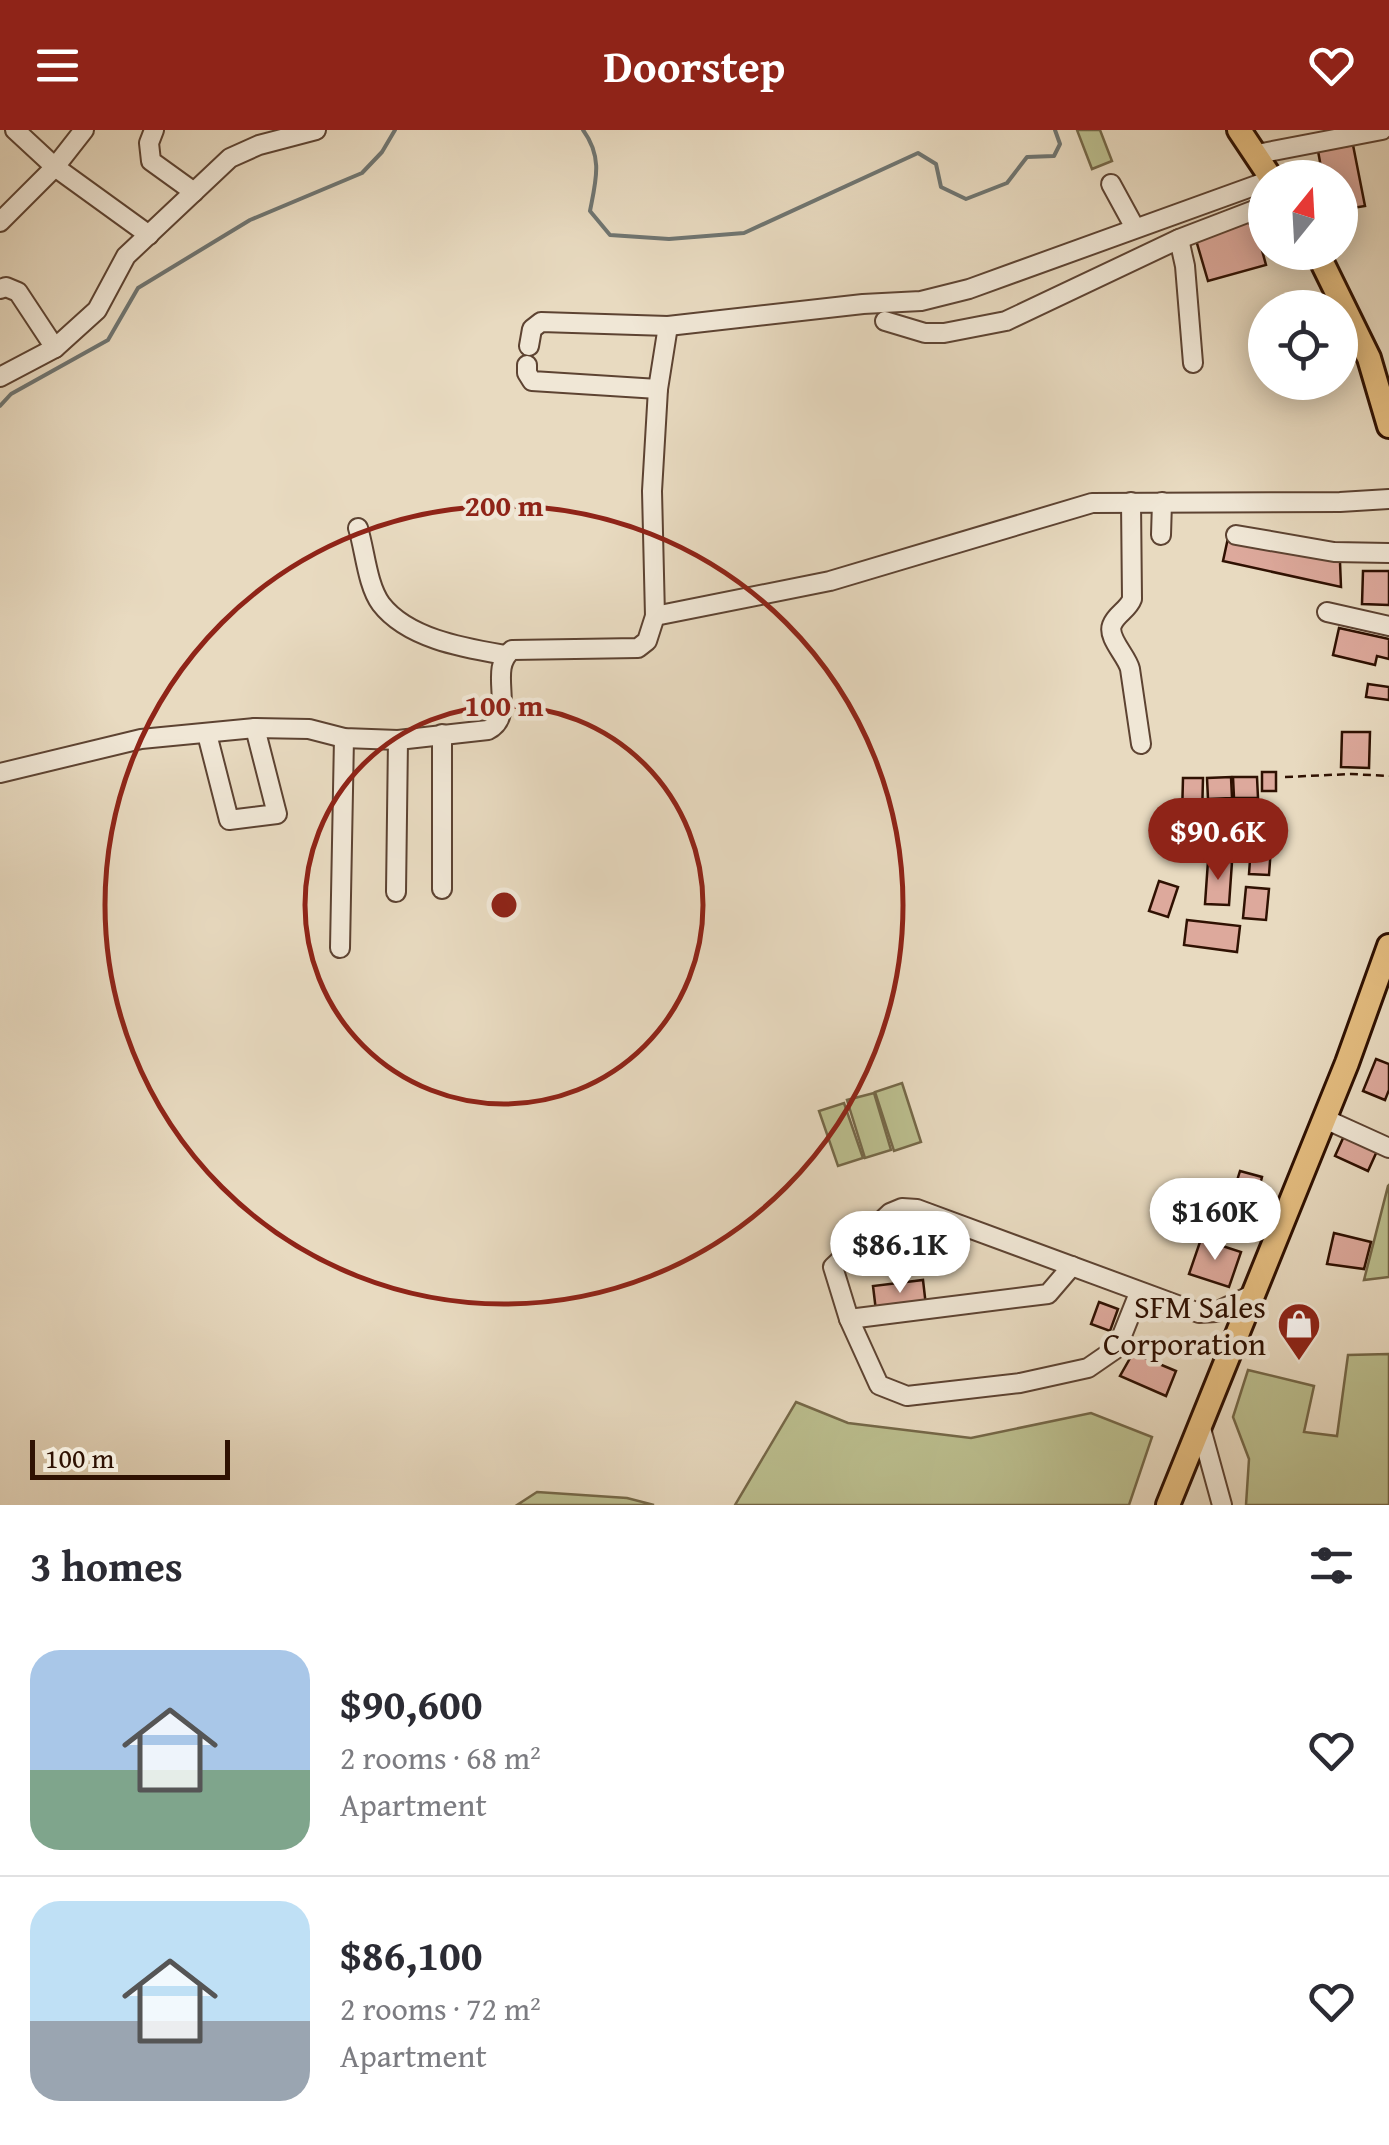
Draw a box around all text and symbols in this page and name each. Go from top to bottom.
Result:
text: Doorstep [604,33,785,98]
icon: menu [30,38,85,93]
icon: heart [1304,38,1359,93]
north arrow [1248,160,1358,270]
map controls [1248,160,1358,400]
button: locate [1248,290,1358,400]
text: 200 m [465,483,544,527]
text: 100 m [465,683,544,727]
pin: $90.6K [1137,798,1299,883]
text: $90.6K [1170,807,1266,854]
centre of rings [486,887,522,923]
pin: $160K [1145,1178,1285,1263]
text: $160K [1172,1187,1258,1234]
pin: $86.1K [819,1211,981,1296]
text: $86.1K [852,1220,948,1267]
place label: SFM Sales Corporation [1103,1283,1266,1367]
shop icon: SFM Sales Corporation [1276,1301,1322,1362]
scale bar [30,1435,230,1480]
text: 100 m [45,1437,114,1478]
text: 3 homes [30,1535,183,1596]
icon: filters [1304,1538,1359,1593]
text: $90,600 [340,1673,482,1734]
icon: home [110,1690,230,1810]
icon: heart [1304,1723,1359,1778]
text: 2 rooms · 68 m² [340,1734,541,1781]
text: Apartment [340,1781,487,1828]
text: $86,100 [340,1924,482,1985]
icon: home [110,1941,230,2061]
icon: heart [1304,1974,1359,2029]
text: 2 rooms · 72 m² [340,1985,541,2032]
text: Apartment [340,2032,487,2079]

